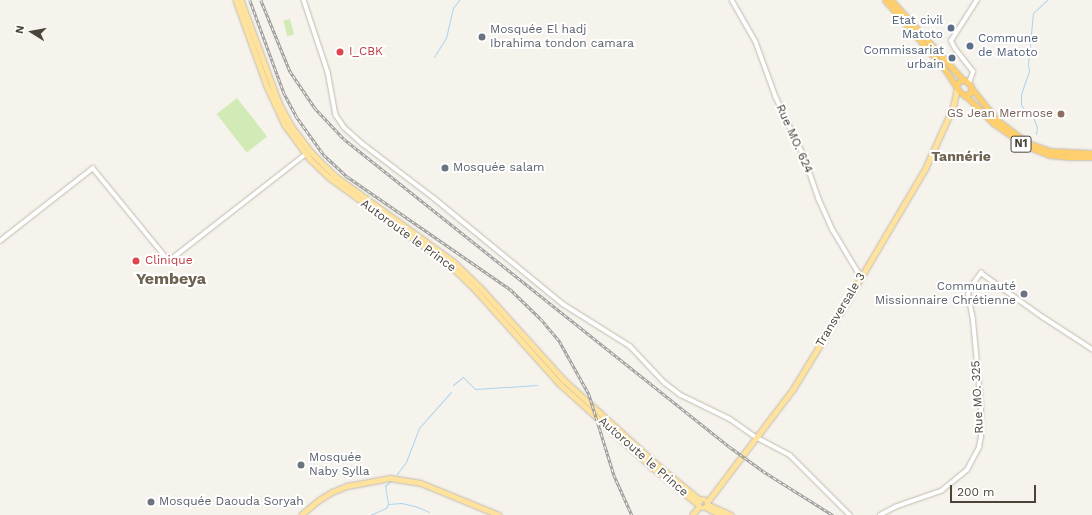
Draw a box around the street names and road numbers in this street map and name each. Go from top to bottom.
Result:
street label: Rue MO. 624 [772,102,816,176]
road number: N1 [1010,135,1032,153]
street label: Autoroute le Prince [358,197,458,275]
street label: Transversale 3 [813,270,869,350]
street label: Rue MO. 325 [969,360,987,434]
street label: Autoroute le Prince [595,414,691,500]

